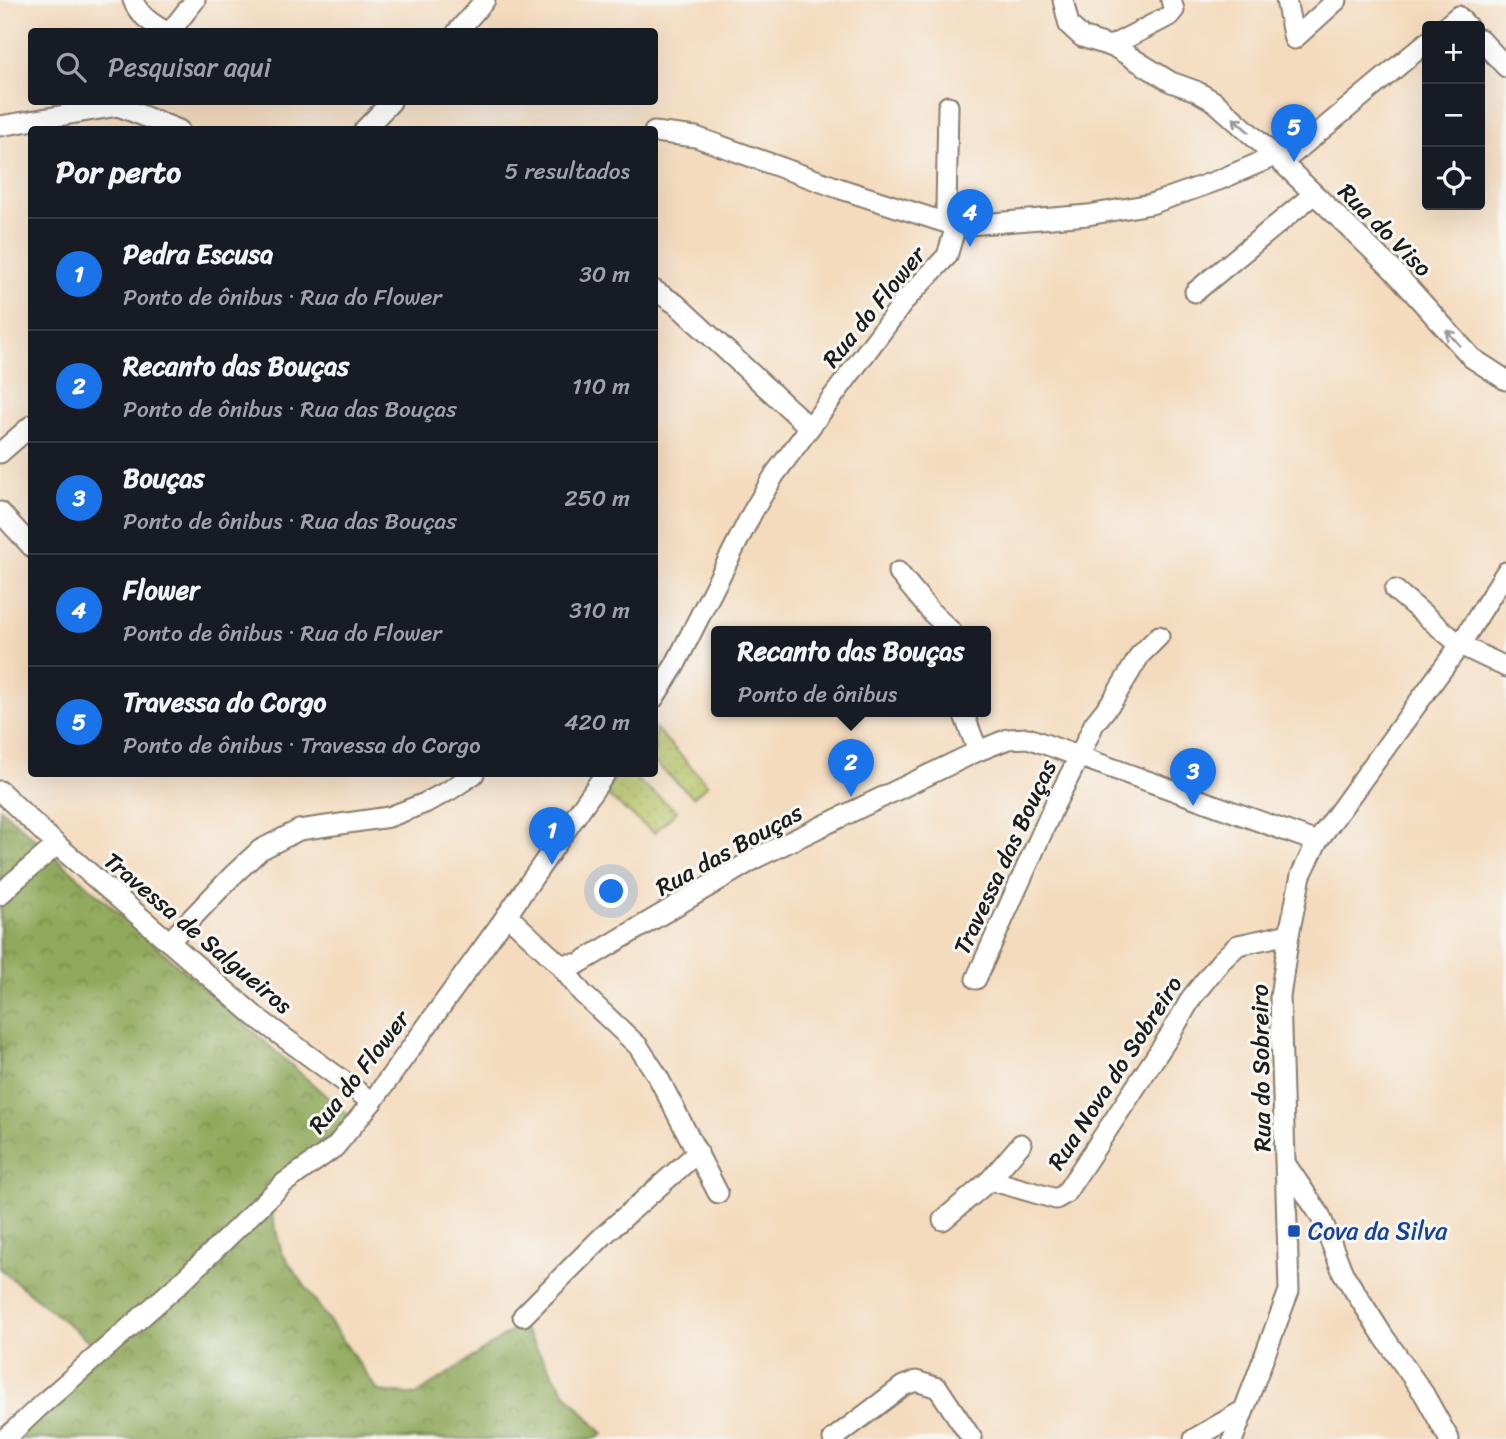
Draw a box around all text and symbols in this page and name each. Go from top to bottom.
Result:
map controls [1422,21,1485,210]
button: + [1422,21,1485,84]
search box [28,28,658,105]
text: Pesquisar aqui [108,44,271,90]
icon: search [52,48,90,86]
button: − [1422,84,1485,147]
pin: 5 [1271,104,1317,162]
one-way arrow [1232,117,1250,133]
text: Por perto [56,145,181,199]
button: locate [1422,147,1485,210]
text: 5 resultados [504,151,630,192]
street label: Rua do Viso [1328,173,1442,287]
pin: 4 [947,189,993,247]
text: Pedra Escusa [123,231,273,277]
street label: Rua do Flower [811,235,938,377]
text: 1 [74,254,84,295]
text: 30 m [579,254,630,295]
text: Ponto de ônibus · Rua do Flower [123,277,442,318]
one-way arrow [1446,329,1462,347]
text: Recanto das Bouças [123,343,349,389]
text: 2 [72,366,86,407]
text: 110 m [572,366,630,407]
text: Ponto de ônibus · Rua das Bouças [123,389,457,430]
text: Bouças [123,455,205,501]
text: 3 [73,478,85,519]
text: 250 m [564,478,630,519]
text: Ponto de ônibus · Rua das Bouças [123,501,457,542]
text: Flower [123,567,200,613]
text: 4 [72,590,86,631]
text: 310 m [569,590,630,631]
text: Ponto de ônibus · Rua do Flower [123,613,442,654]
popup [711,626,991,717]
text: Recanto das Bouças [738,628,964,674]
text: Ponto de ônibus [738,674,897,715]
text: Travessa do Corgo [123,679,326,725]
text: 5 [72,702,86,743]
text: 420 m [564,702,630,743]
text: Ponto de ônibus · Travessa do Corgo [123,725,481,766]
pin: 2 [828,739,874,797]
pin: 3 [1170,748,1216,806]
street label: Travessa das Bouças [941,751,1069,962]
street label: Rua das Bouças [648,792,811,908]
pin: 1 [529,807,575,865]
street label: Travessa de Salgueiros [94,841,302,1025]
your location [594,874,628,908]
street label: Rua Nova do Sobreiro [1036,967,1194,1179]
street label: Rua do Sobreiro [1239,984,1283,1152]
street label: Rua do Flower [297,999,422,1143]
place label: Cova da Silva [1308,1210,1448,1252]
marker: Cova da Silva [1286,1223,1302,1239]

